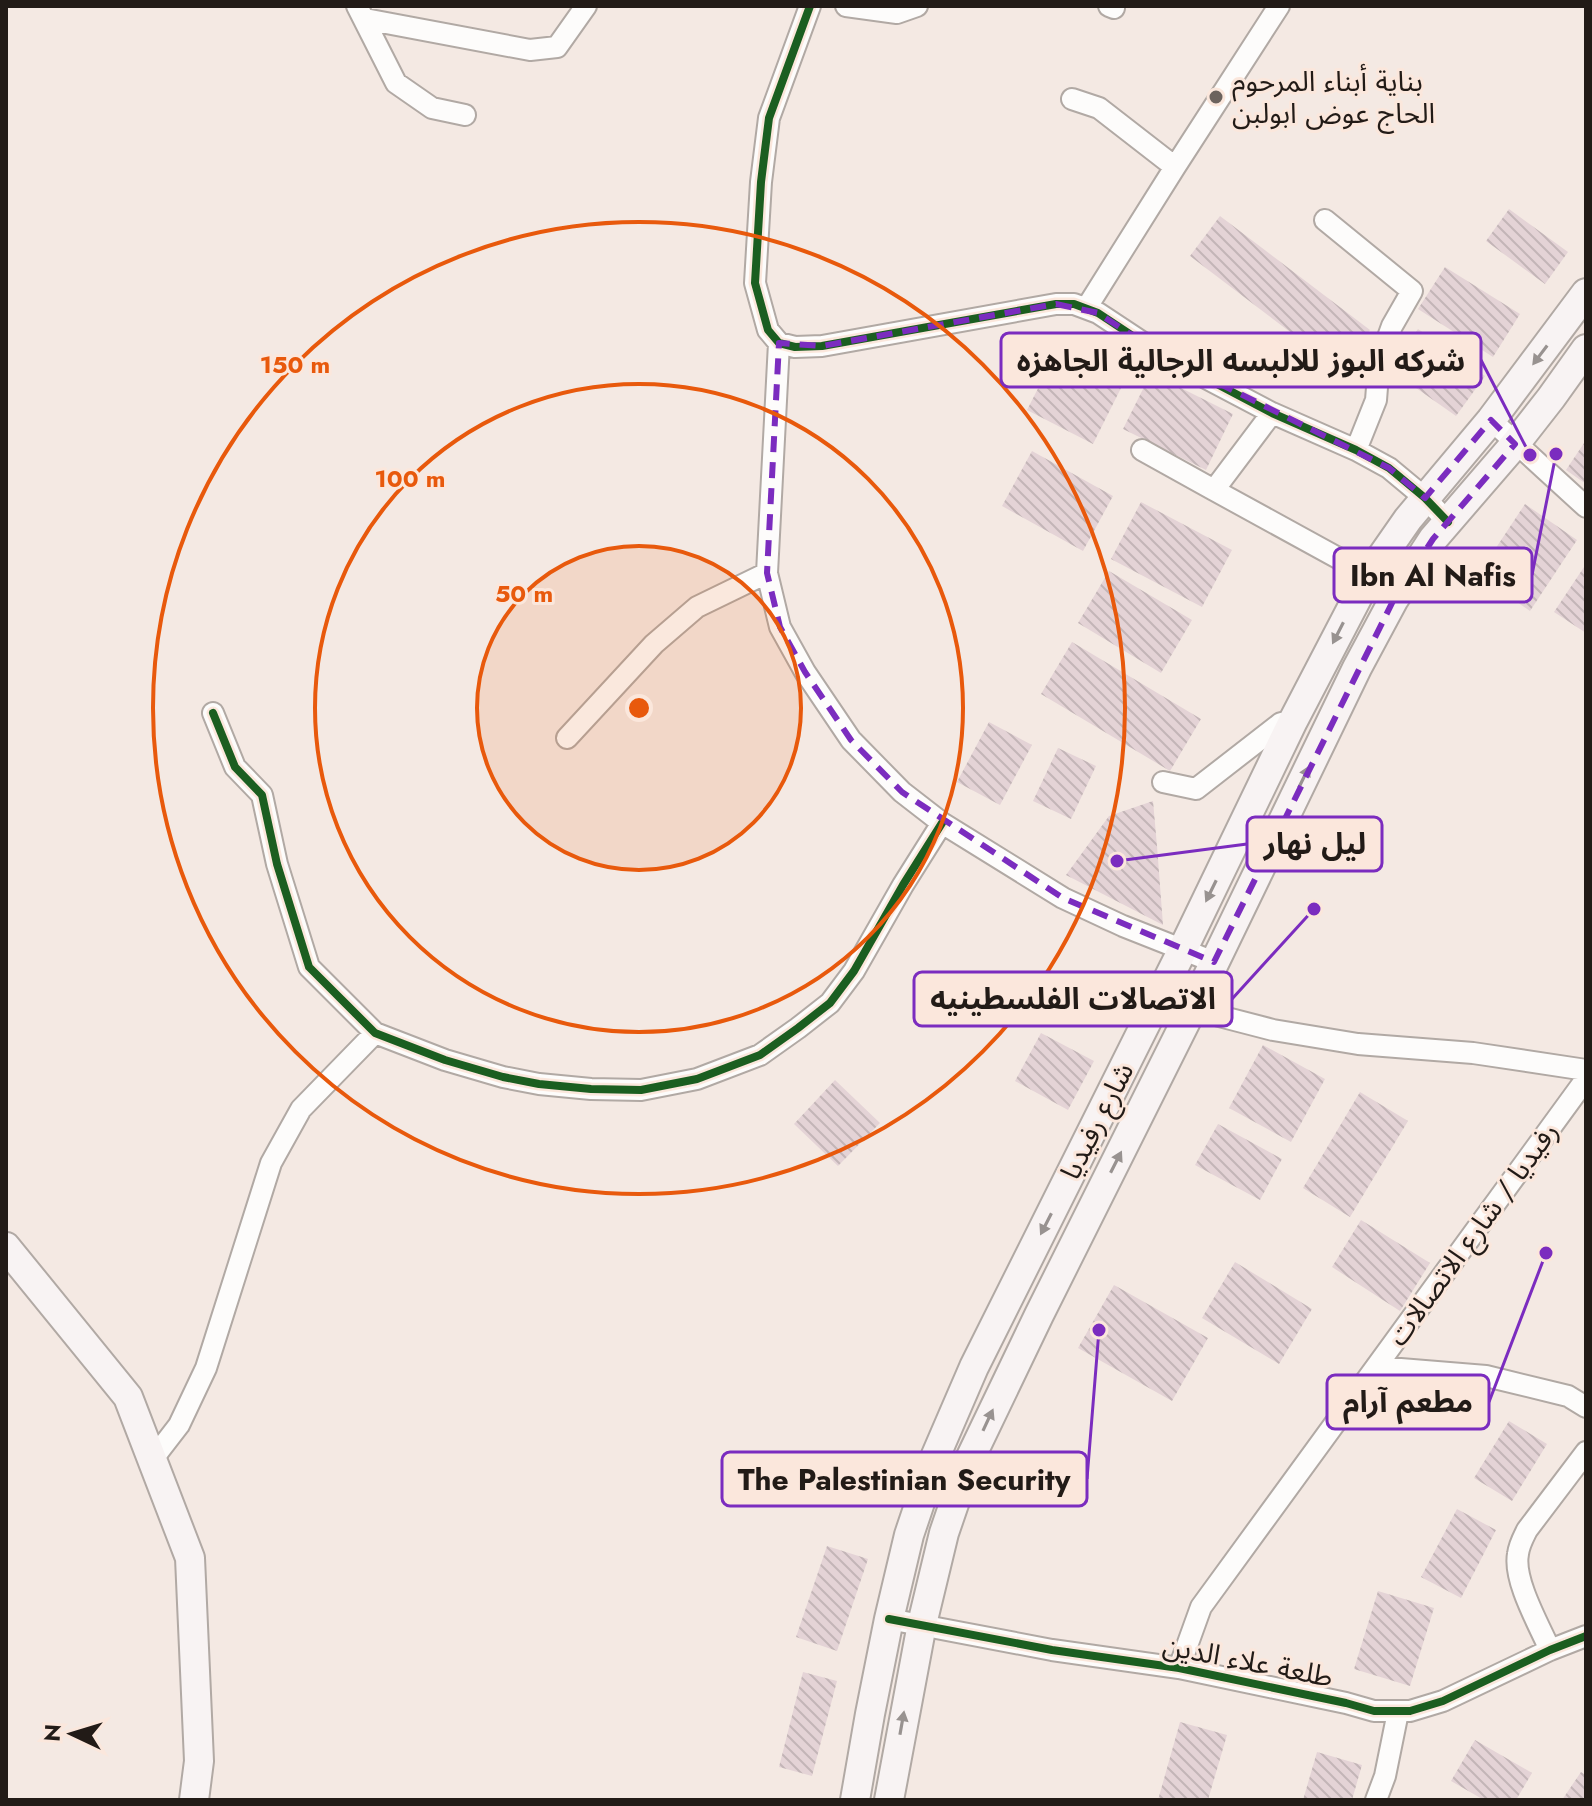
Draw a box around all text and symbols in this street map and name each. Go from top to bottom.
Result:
place label: بناية أبناء المرحوم الحاج عوض ابولبن [1232,61,1435,134]
marker: بناية أبناء المرحوم الحاج عوض ابولبن [1207,88,1225,106]
callout: شركه البوز للالبسه الرجالية الجاهزه [1001,333,1481,387]
text: شركه البوز للالبسه الرجالية الجاهزه [1017,339,1465,382]
one-way arrow [1532,345,1548,366]
text: 150 m [260,347,330,382]
text: 100 m [375,461,445,496]
callout: Ibn Al Nafis [1334,548,1532,602]
text: Ibn Al Nafis [1350,554,1516,597]
text: 50 m [495,576,553,611]
one-way arrow [1332,622,1346,644]
centre of rings [625,694,653,722]
one-way arrow [1297,766,1310,789]
callout: ليل نهار [1247,817,1382,871]
text: ليل نهار [1262,822,1366,865]
one-way arrow [1204,880,1218,903]
callout: الاتصالات الفلسطينيه [914,972,1232,1026]
text: الاتصالات الفلسطينيه [930,977,1216,1020]
street label: شارع رفيديا [1050,1055,1144,1187]
street label: رفيديا / شارع الاتصالات [1378,1113,1568,1355]
one-way arrow [1109,1150,1122,1173]
one-way arrow [1039,1213,1052,1236]
callout: مطعم آرام [1327,1375,1489,1429]
text: مطعم آرام [1343,1380,1473,1425]
one-way arrow [981,1409,995,1432]
callout: The Palestinian Security [722,1452,1087,1506]
text: The Palestinian Security [738,1458,1071,1501]
street label: طلعة علاء الدين [1159,1624,1337,1698]
north arrow [32,1694,112,1774]
one-way arrow [896,1710,909,1735]
text: N [35,1723,69,1742]

